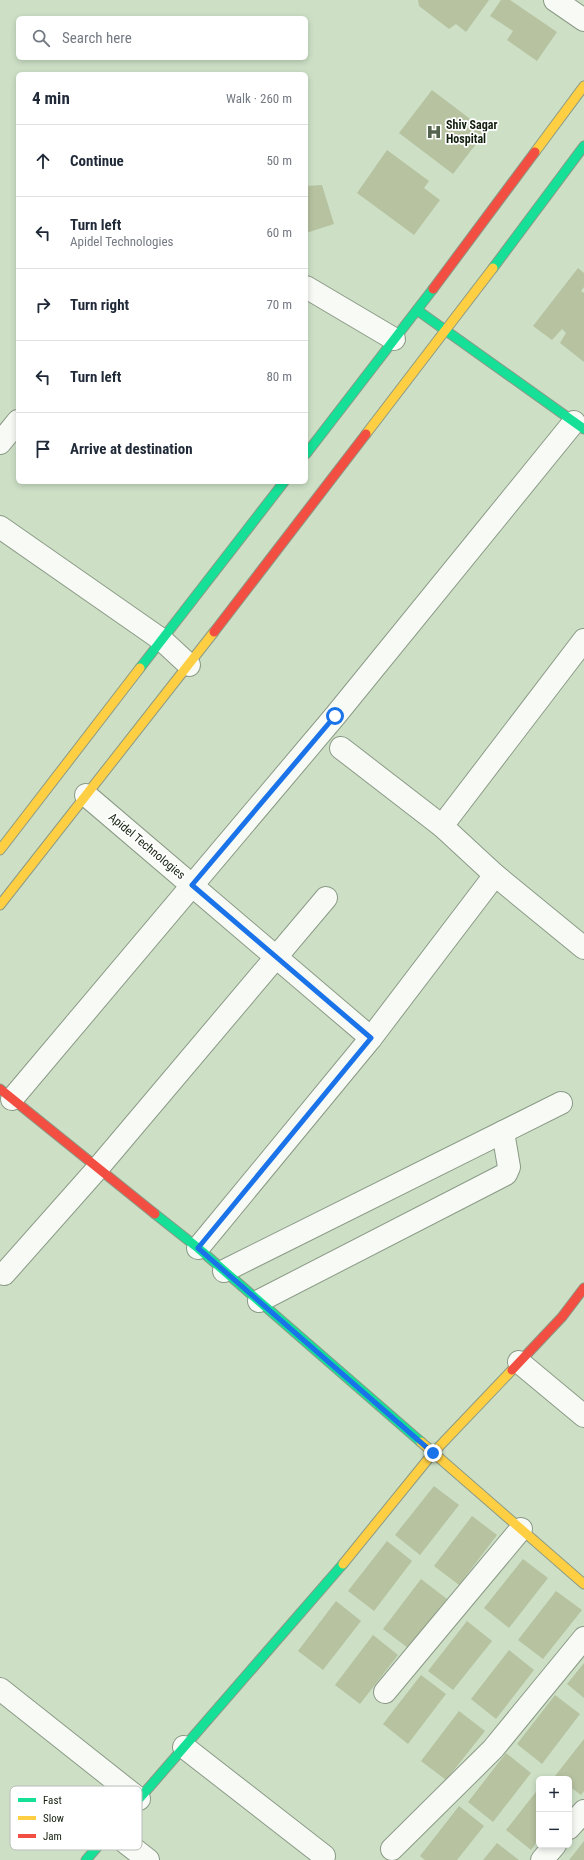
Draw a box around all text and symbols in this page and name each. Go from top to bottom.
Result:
search box [16,16,308,60]
icon: search [30,27,52,49]
text: Search here [62,29,132,47]
text: 4 min [32,88,70,108]
text: Walk · 260 m [226,91,292,106]
place label: Shiv Sagar Hospital [446,118,497,146]
hospital icon: Shiv Sagar Hospital [425,123,443,141]
icon: ahead [32,150,54,172]
text: Continue [70,152,124,170]
text: 50 m [266,153,292,168]
text: Turn left [70,216,121,234]
icon: left [32,222,54,244]
text: 60 m [266,225,292,240]
text: Apidel Technologies [70,234,173,249]
icon: right [32,294,54,316]
text: Turn right [70,296,129,314]
text: 70 m [266,297,292,312]
icon: left [32,366,54,388]
text: Turn left [70,368,121,386]
text: 80 m [266,369,292,384]
icon: arrive [32,438,54,460]
text: Arrive at destination [70,440,193,458]
route start [326,707,344,725]
street label: Apidel Technologies [106,810,188,882]
route end [424,1444,442,1462]
map controls [536,1776,572,1848]
button: + [536,1776,572,1812]
legend [10,1786,142,1850]
text: Fast [43,1794,62,1807]
text: Slow [43,1812,64,1825]
button: − [536,1812,572,1848]
text: Jam [43,1830,62,1843]

